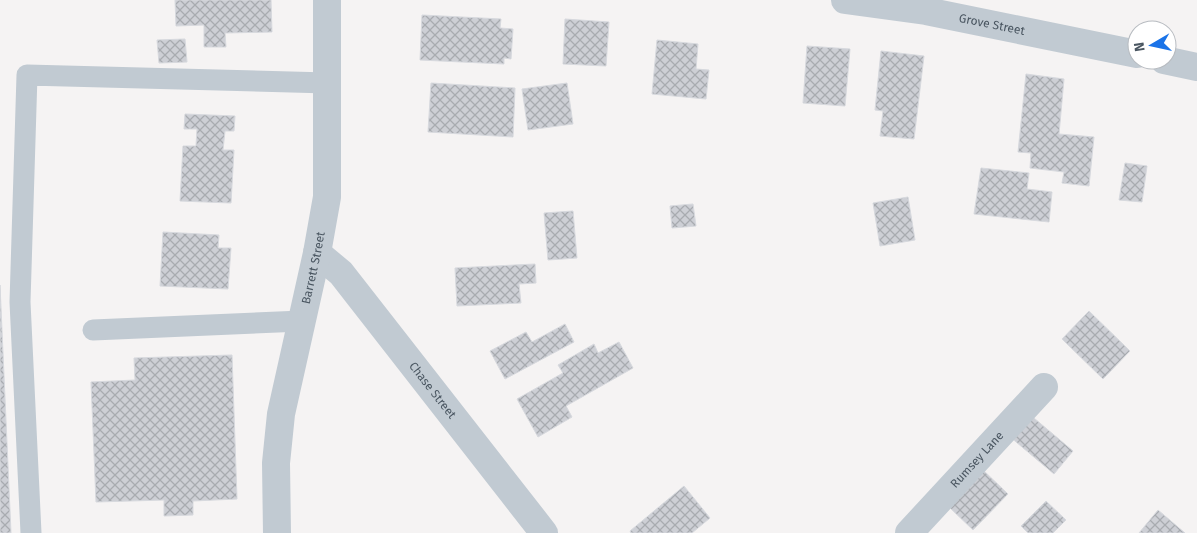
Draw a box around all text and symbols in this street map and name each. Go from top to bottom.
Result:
street label: Grove Street [958,11,1027,38]
north arrow [1127,20,1177,70]
text: N [1131,41,1149,53]
street label: Barrett Street [299,230,328,305]
street label: Chase Street [406,359,459,422]
street label: Rumsey Lane [947,428,1006,491]

